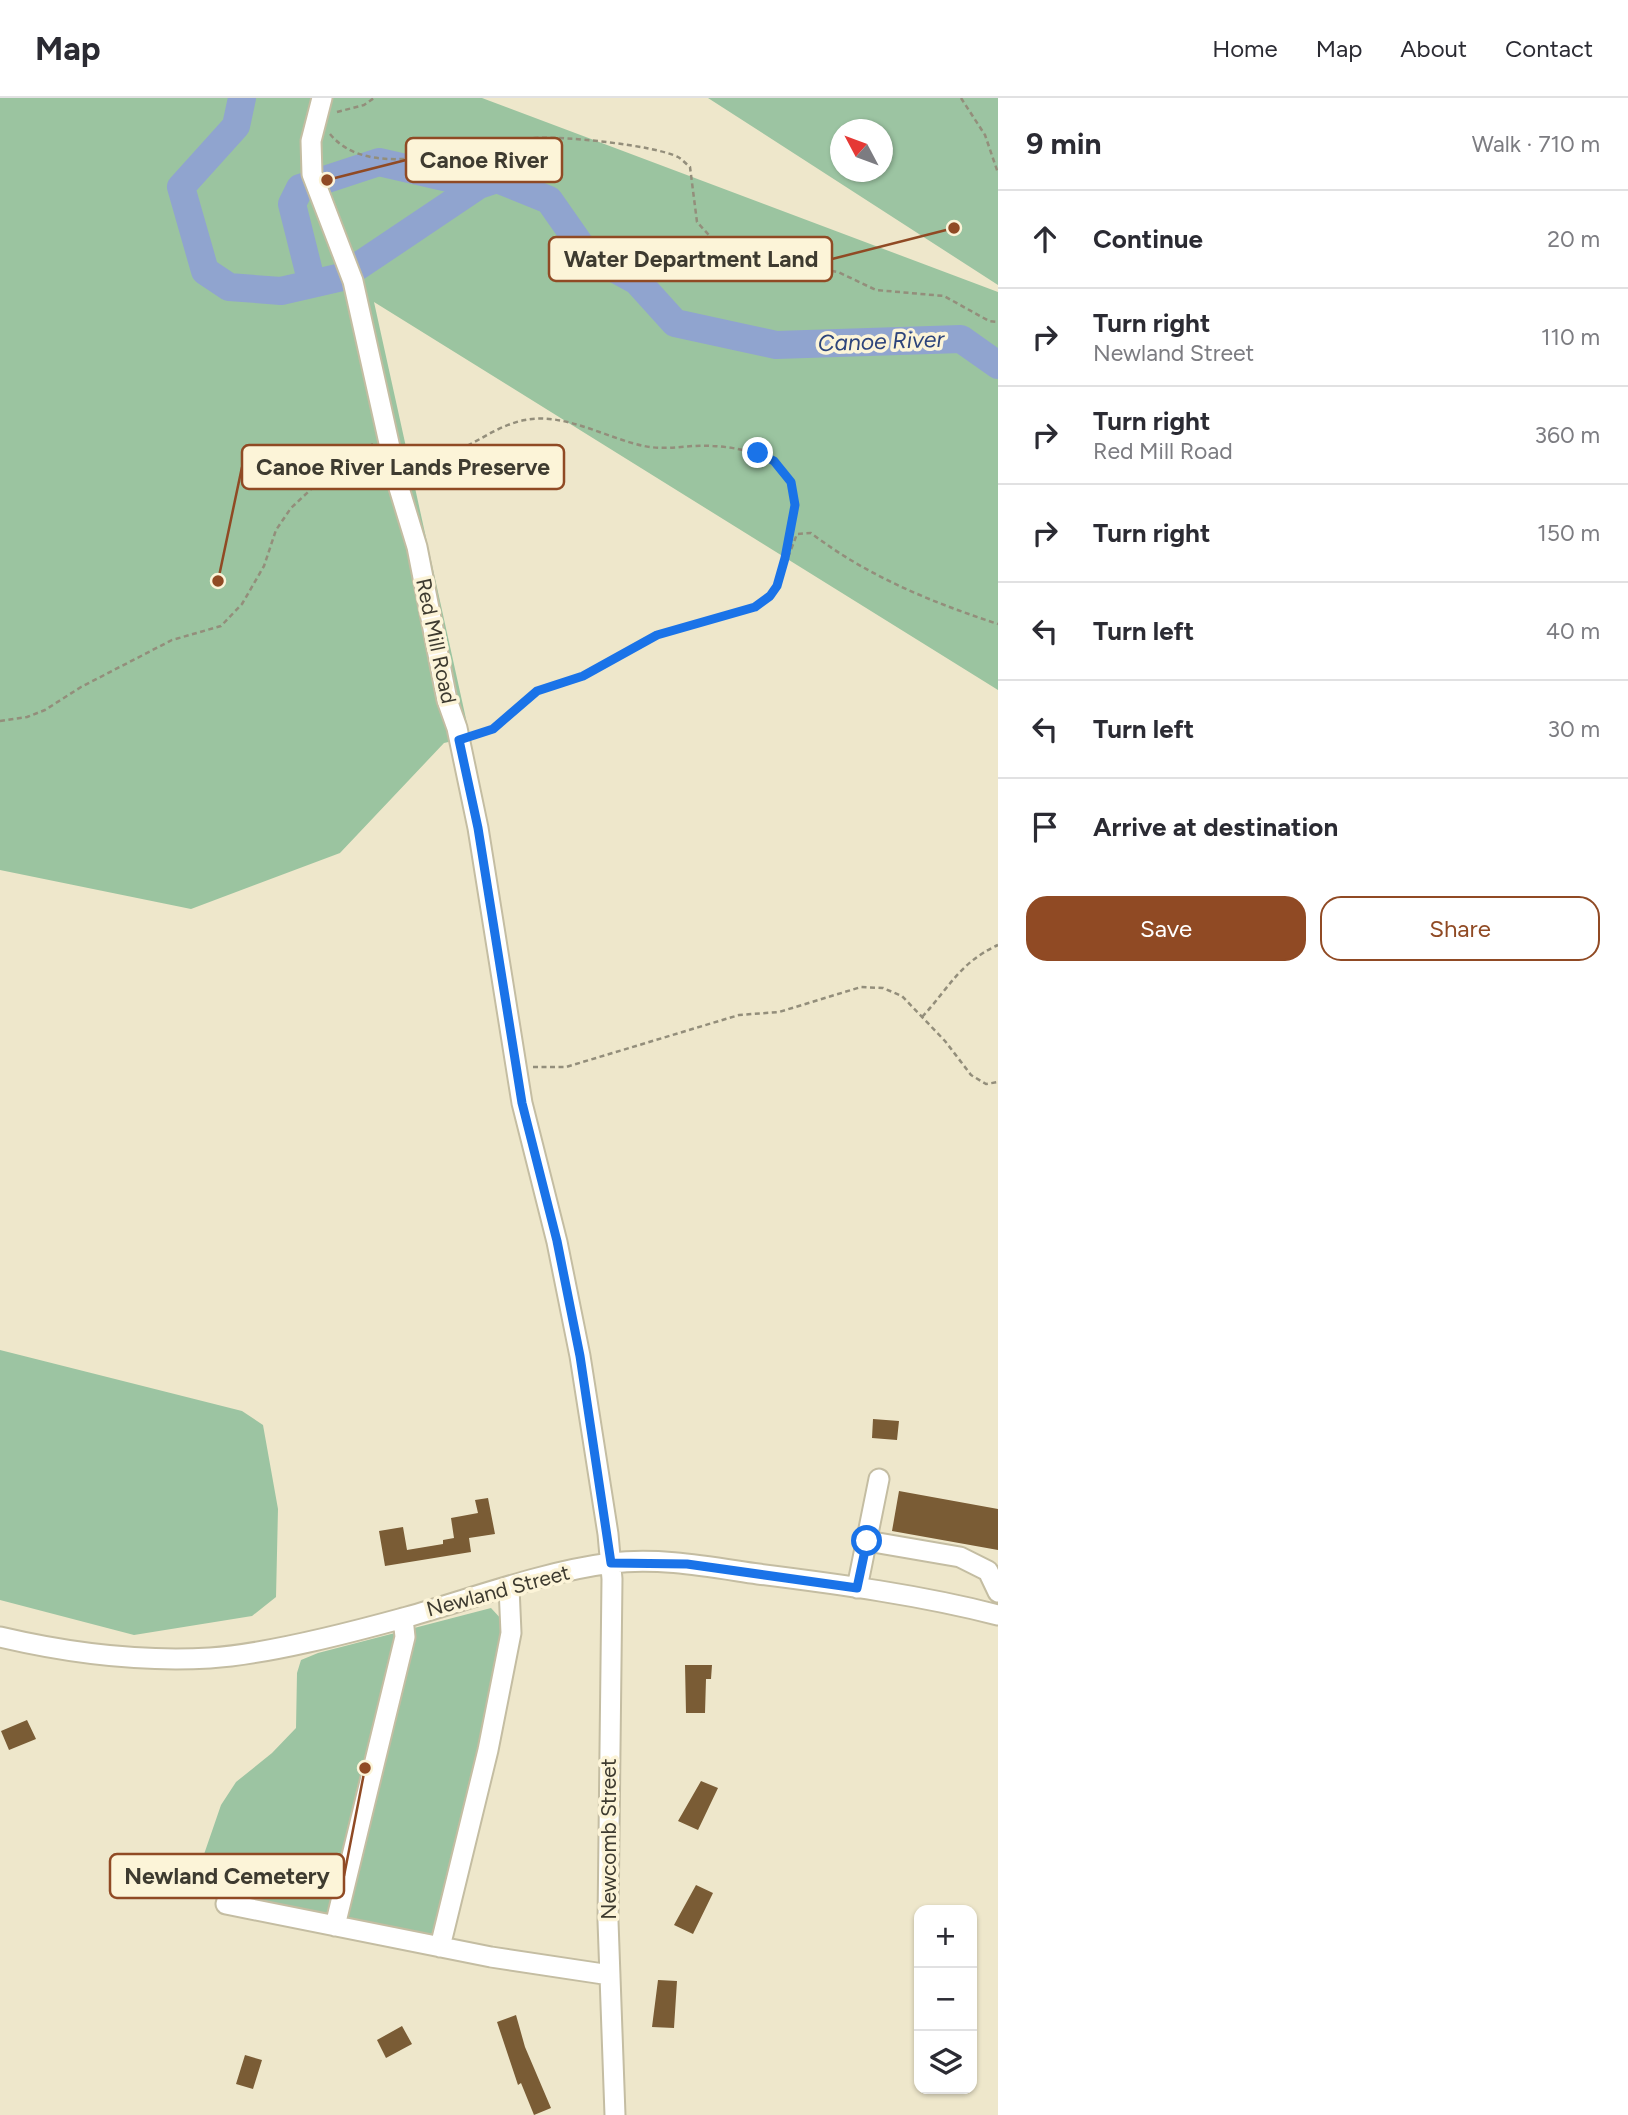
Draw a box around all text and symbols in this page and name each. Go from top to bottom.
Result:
text: Map [35,29,101,68]
text: Home [1212,34,1278,63]
text: Map [1316,34,1362,63]
text: About [1400,34,1467,63]
text: Contact [1505,34,1593,63]
north arrow [830,119,893,182]
text: 9 min [1026,125,1102,162]
text: Walk · 710 m [1472,130,1600,158]
callout: Canoe River [406,138,562,182]
text: Canoe River [420,146,548,174]
icon: ahead [1026,220,1064,258]
text: Continue [1093,223,1203,255]
text: 20 m [1547,225,1600,253]
callout: Water Department Land [549,237,832,281]
text: Water Department Land [564,245,818,273]
text: Turn right [1093,307,1210,339]
icon: right [1026,318,1064,356]
text: 110 m [1541,323,1600,351]
water label: Canoe River [817,325,946,357]
text: Newland Street [1093,339,1254,367]
text: Turn right [1093,405,1210,437]
icon: right [1026,416,1064,454]
text: 360 m [1534,421,1600,449]
route end [742,437,773,468]
text: Red Mill Road [1093,437,1233,465]
callout: Canoe River Lands Preserve [242,445,564,489]
text: Canoe River Lands Preserve [256,453,550,481]
icon: right [1026,514,1064,552]
text: Turn right [1093,517,1210,549]
text: 150 m [1537,519,1600,547]
street label: Red Mill Road [411,576,462,706]
icon: left [1026,612,1064,650]
text: Turn left [1093,615,1194,647]
text: 40 m [1546,617,1600,645]
icon: left [1026,710,1064,748]
text: Turn left [1093,713,1194,745]
text: 30 m [1547,715,1600,743]
icon: arrive [1026,808,1064,846]
text: Arrive at destination [1093,811,1338,843]
button: Save [1026,896,1306,961]
button: Share [1320,896,1600,961]
route start [851,1525,882,1556]
street label: Newland Street [424,1559,572,1622]
street label: Newcomb Street [596,1758,621,1920]
callout: Newland Cemetery [110,1854,344,1898]
text: Newland Cemetery [124,1862,330,1890]
map controls [914,1905,977,2094]
button: + [914,1905,977,1968]
button: − [914,1968,977,2031]
button: layers [914,2031,977,2094]

